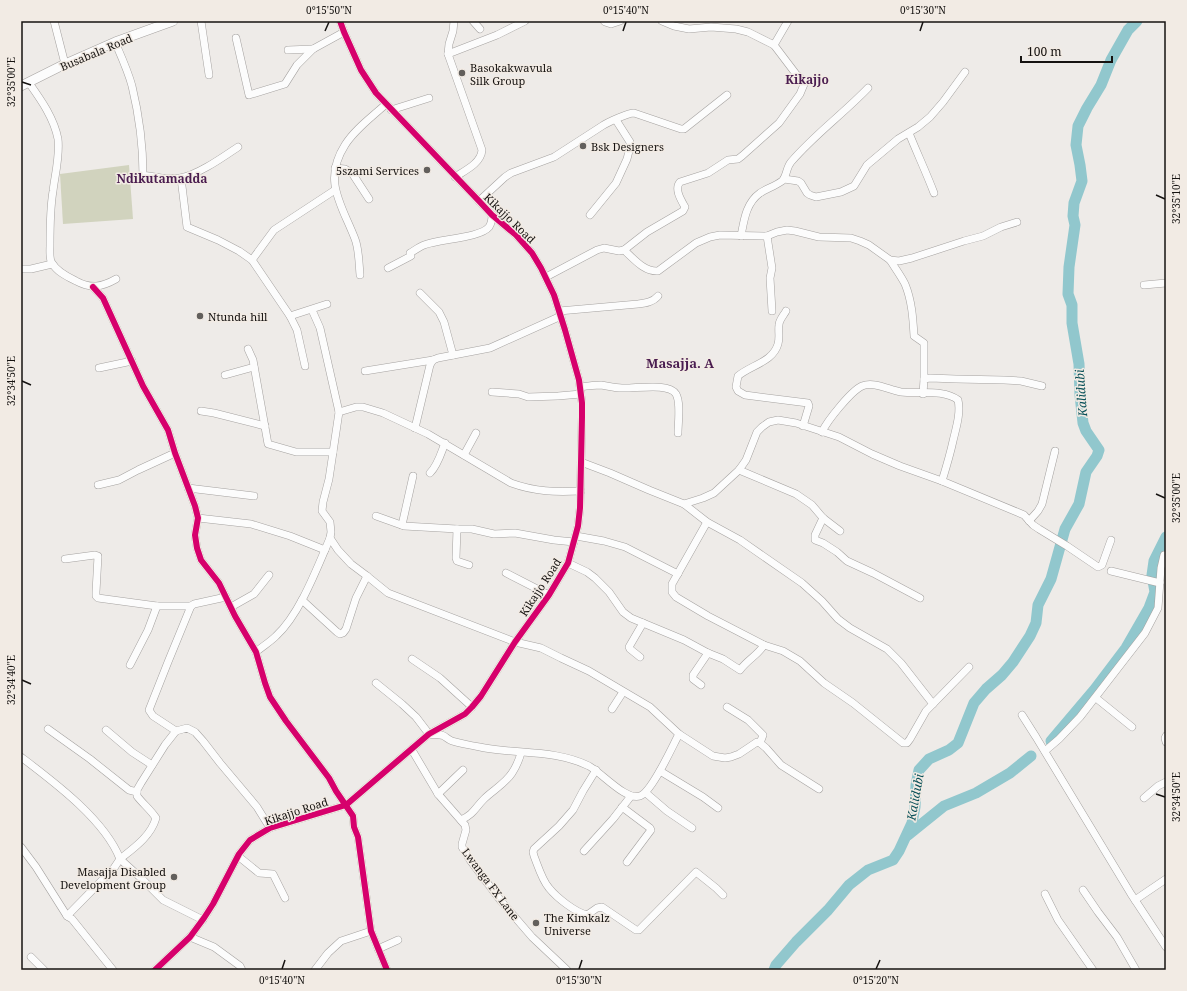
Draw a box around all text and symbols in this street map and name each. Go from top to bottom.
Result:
text: 0°15'50"N [306,3,352,17]
text: 0°15'40"N [603,3,649,17]
text: 0°15'30"N [900,3,946,17]
street label: Busabala Road [58,30,135,74]
scale bar [1021,38,1112,64]
text: 100 m [1027,43,1062,60]
text: 32°35'00"E [4,57,18,107]
place label: Basokakwavula Silk Group [470,60,552,88]
marker: Basokakwavula Silk Group [457,68,467,78]
district label: Kikajjo [785,71,829,88]
place label: Bsk Designers [591,139,664,154]
marker: Bsk Designers [578,141,588,151]
place label: 5szami Services [336,163,419,178]
marker: 5szami Services [422,165,432,175]
district label: Ndikutamadda [117,170,208,187]
text: 32°35'10"E [1169,174,1183,224]
street label: Kikajjo Road [481,190,539,247]
place label: Ntunda hill [208,309,268,324]
marker: Ntunda hill [195,311,205,321]
district label: Masajja. A [646,354,714,372]
text: 32°34'50"E [4,356,18,406]
water label: Kalidubi [1071,369,1091,418]
text: 32°35'00"E [1169,473,1183,523]
street label: Kikajjo Road [516,555,564,619]
text: 32°34'40"E [4,655,18,705]
water label: Kalidubi [902,772,928,823]
text: 32°34'50"E [1169,772,1183,822]
street label: Kikajjo Road [262,794,330,828]
street label: Lwanga FX Lane [459,845,523,923]
place label: Masajja Disabled Development Group [60,864,166,892]
marker: Masajja Disabled Development Group [169,872,179,882]
place label: The Kimkalz Universe [544,910,610,938]
marker: The Kimkalz Universe [531,918,541,928]
text: 0°15'40"N [259,973,305,987]
text: 0°15'30"N [556,973,602,987]
text: 0°15'20"N [853,973,899,987]

